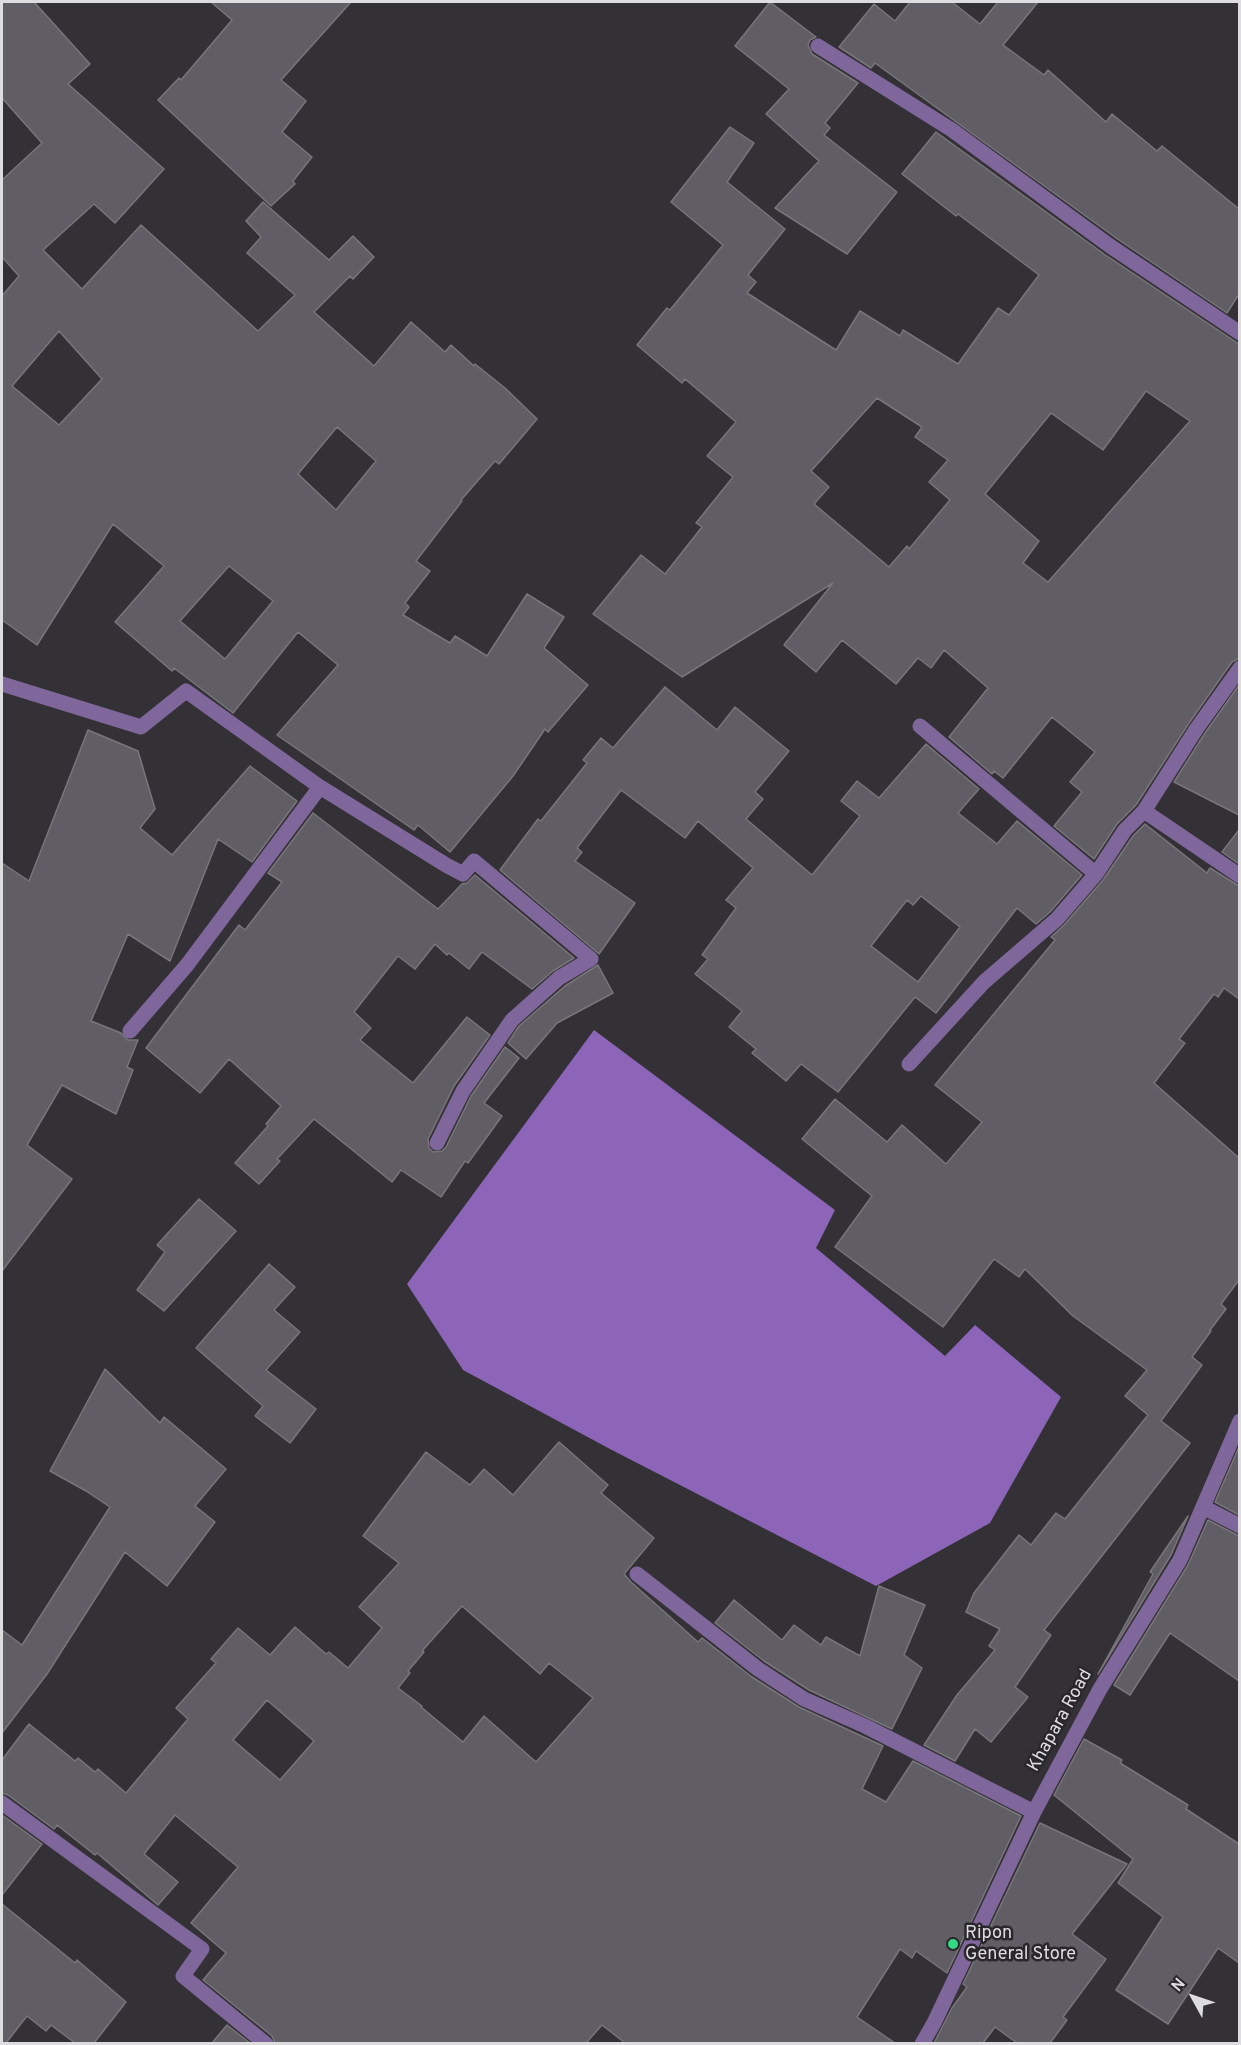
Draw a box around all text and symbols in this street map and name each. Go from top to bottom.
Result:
street label: Khapara Road [1024,1666,1098,1776]
place label: Ripon General Store [965,1923,1076,1966]
marker: Ripon General Store [946,1937,960,1951]
north arrow [1163,1967,1223,2027]
text: N [1168,1975,1191,1996]

